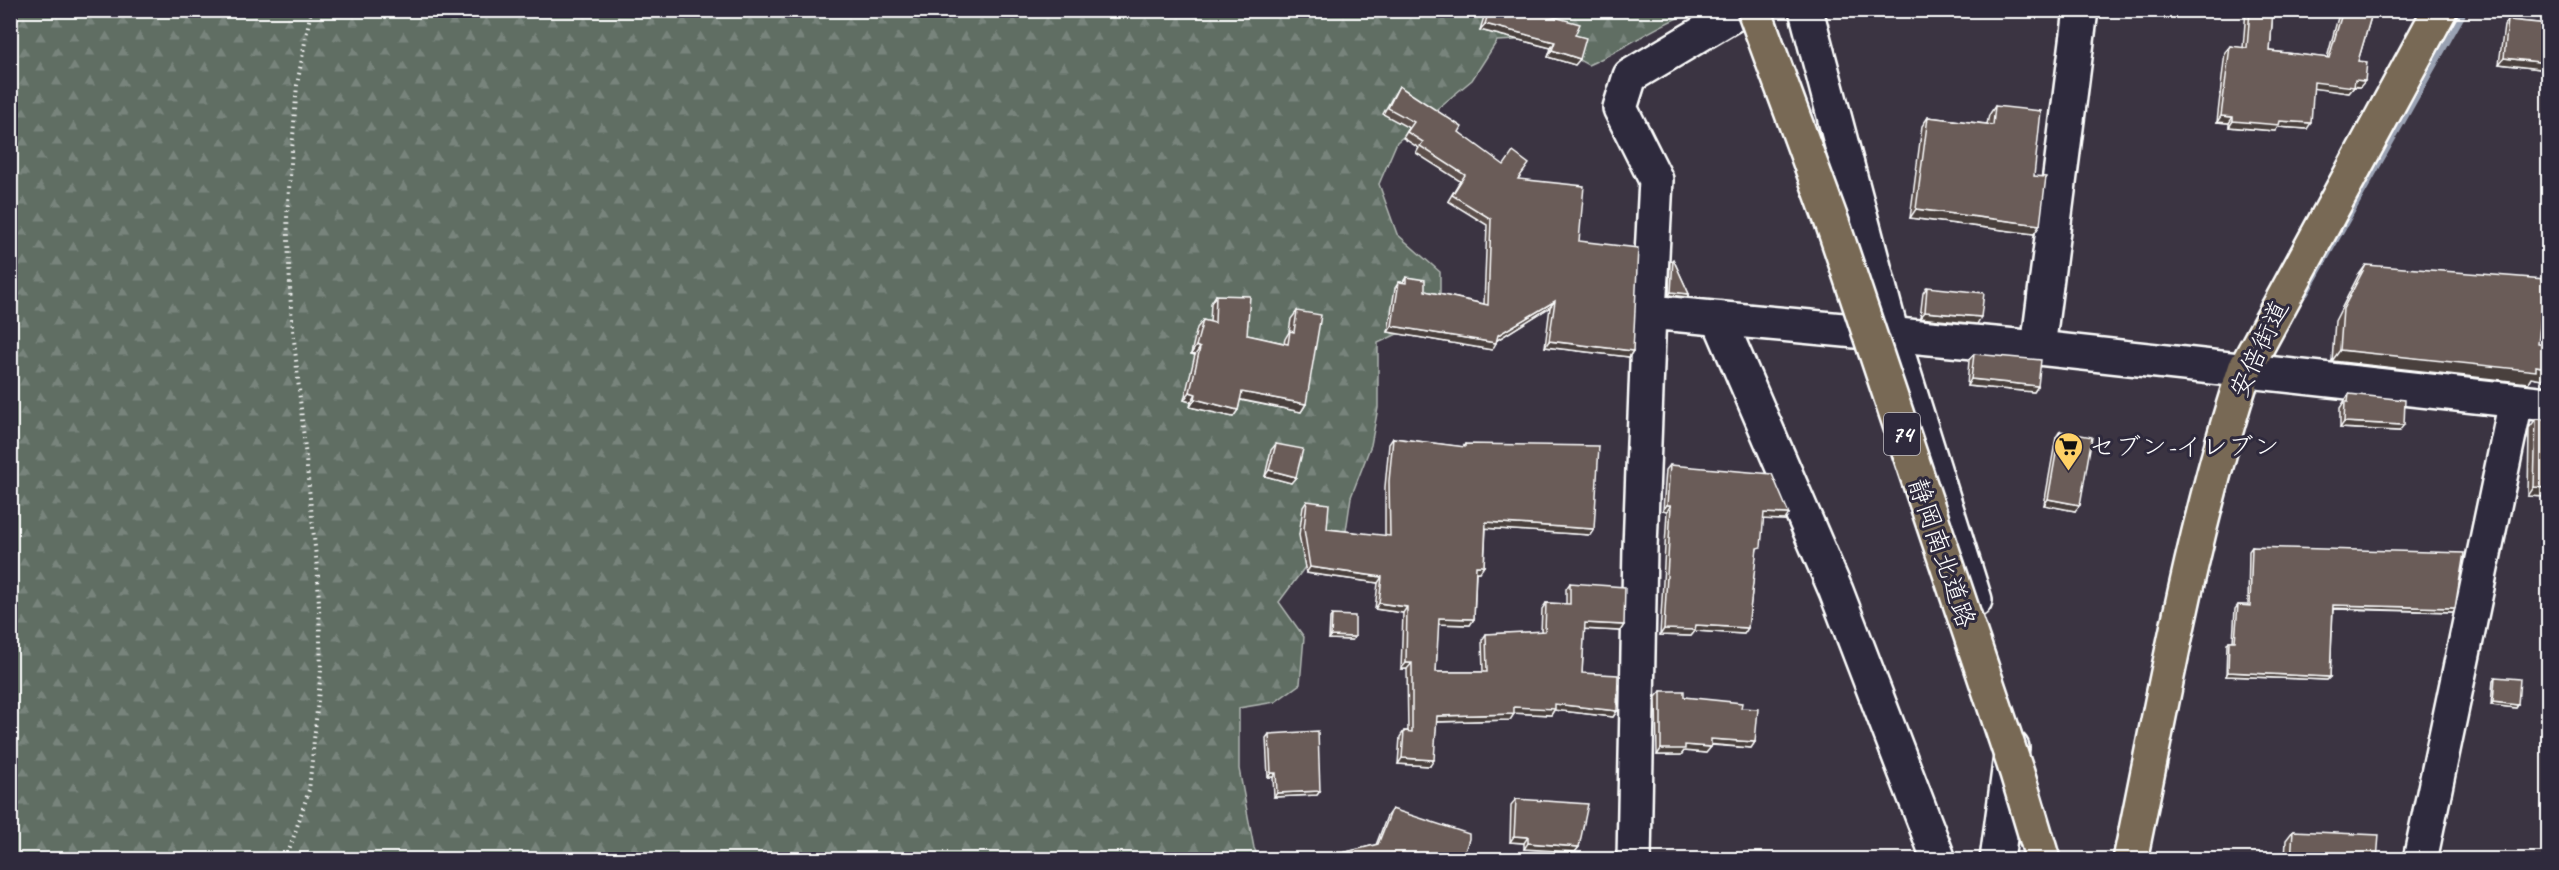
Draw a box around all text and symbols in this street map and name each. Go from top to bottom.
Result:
street label: 安倍街道 [2222,295,2296,403]
road number: 74 [1884,413,1920,455]
supermarket icon: セブン-イレブン [2052,430,2084,472]
place label: セブン-イレブン [2089,430,2279,463]
street label: 静岡南北道路 [1901,474,1983,632]

